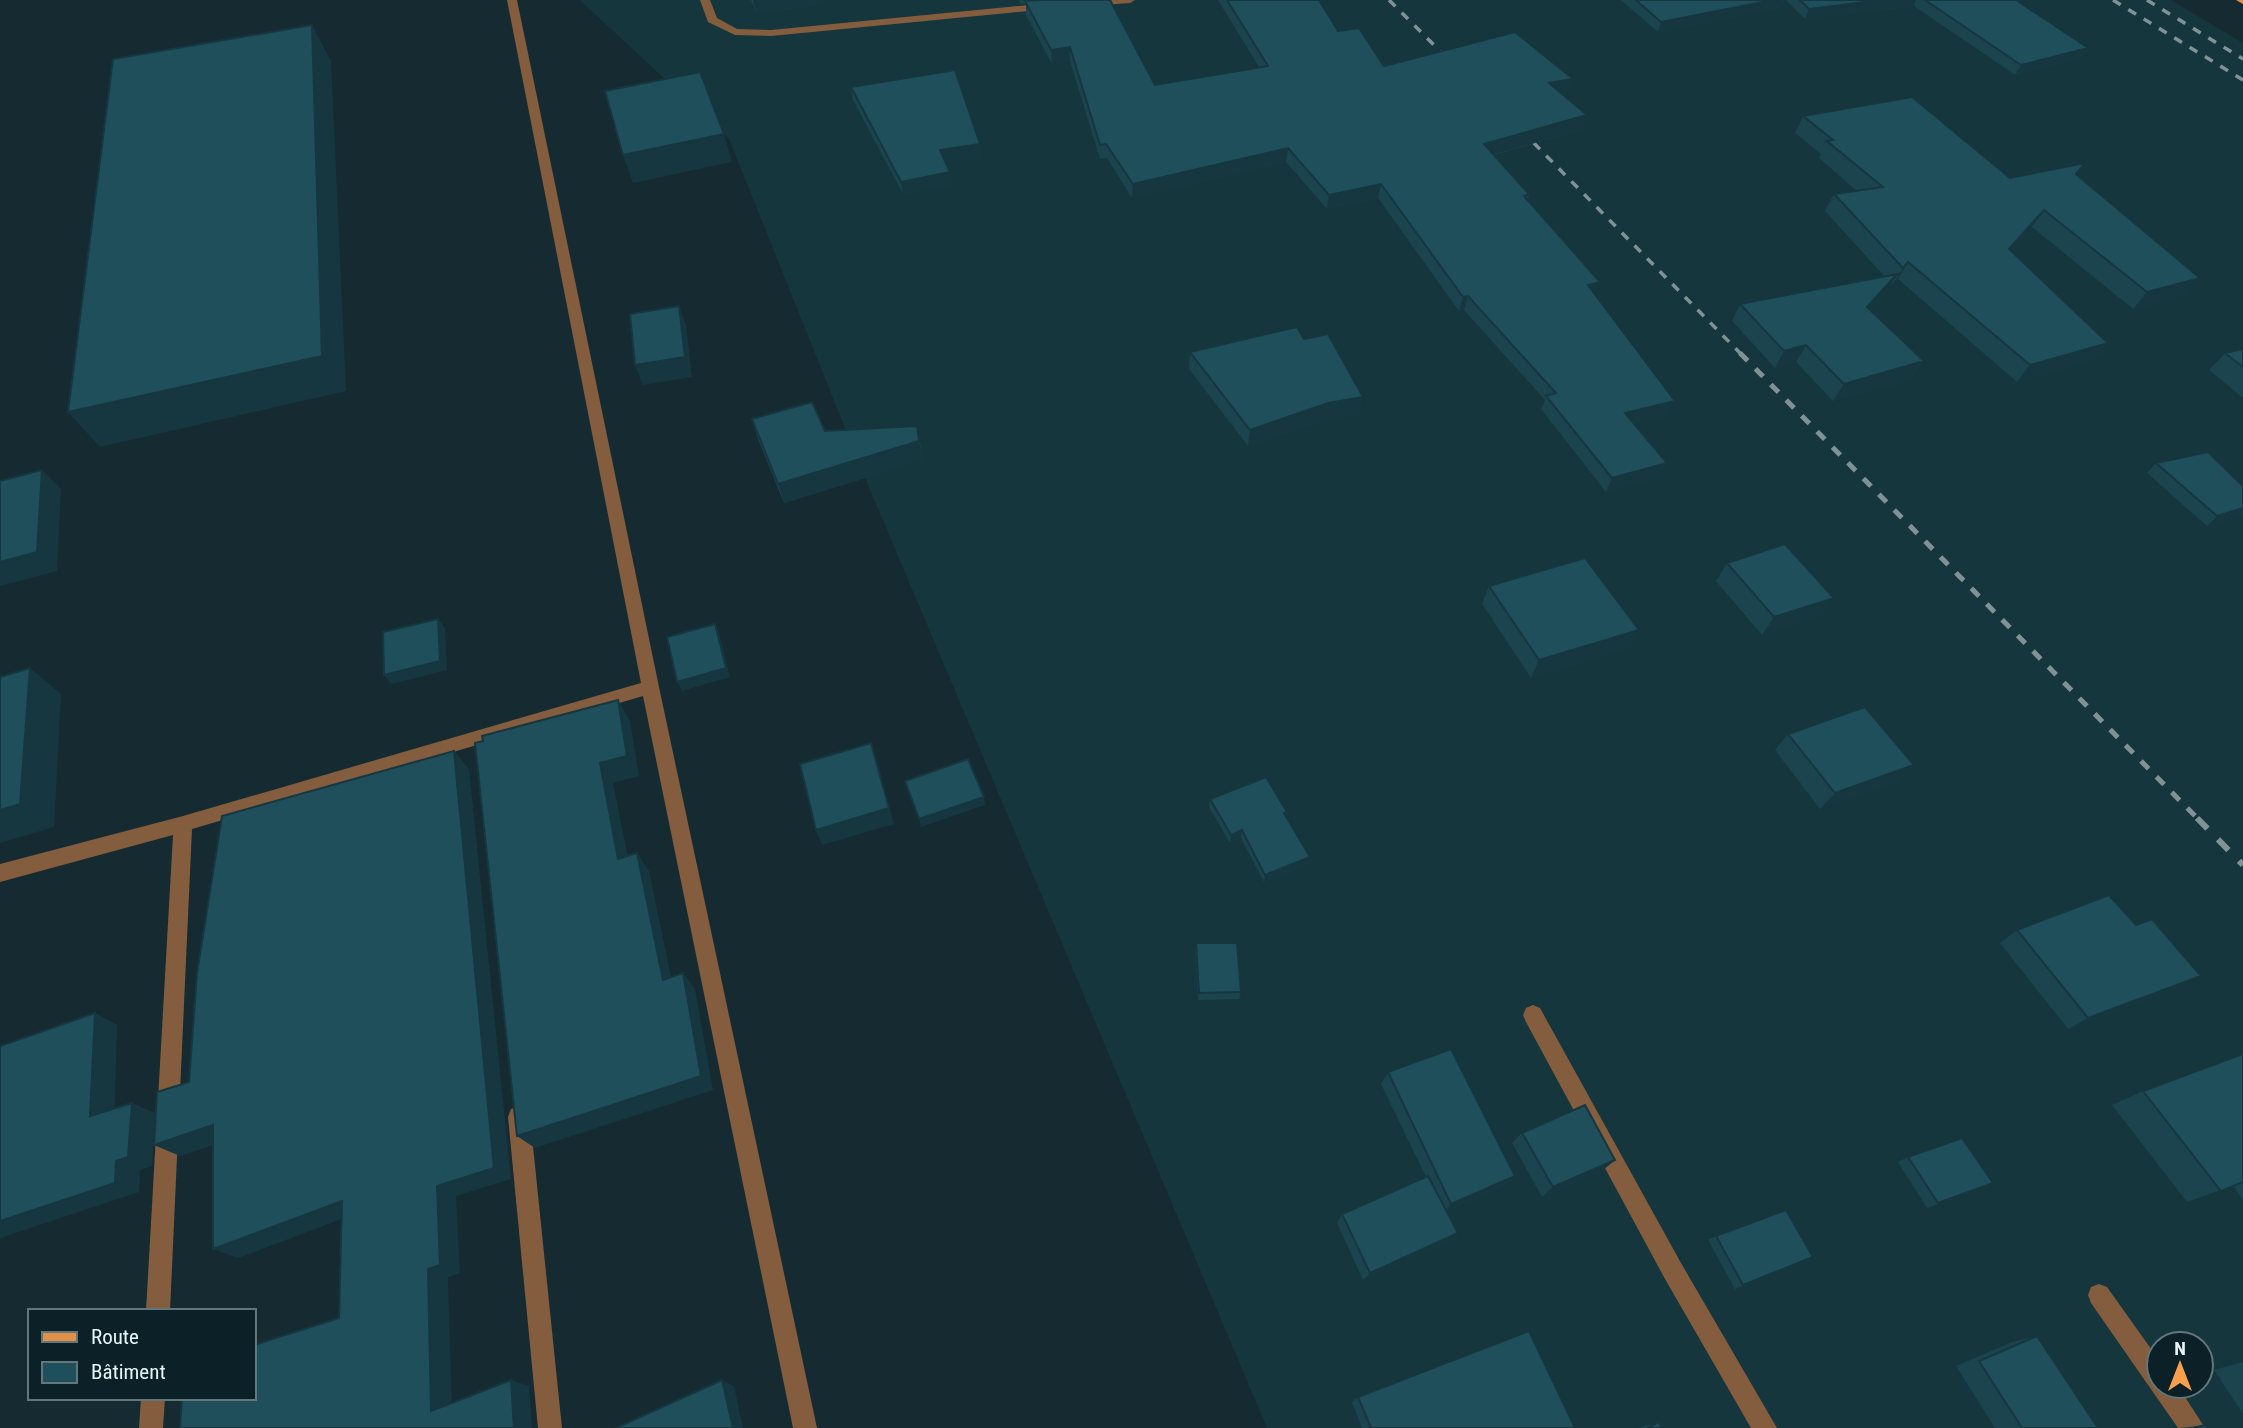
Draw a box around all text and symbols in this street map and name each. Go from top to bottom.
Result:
legend [28,1309,256,1400]
text: Route [91,1325,139,1349]
north arrow [2145,1330,2215,1400]
text: N [2174,1337,2186,1360]
text: Bâtiment [91,1360,166,1384]

